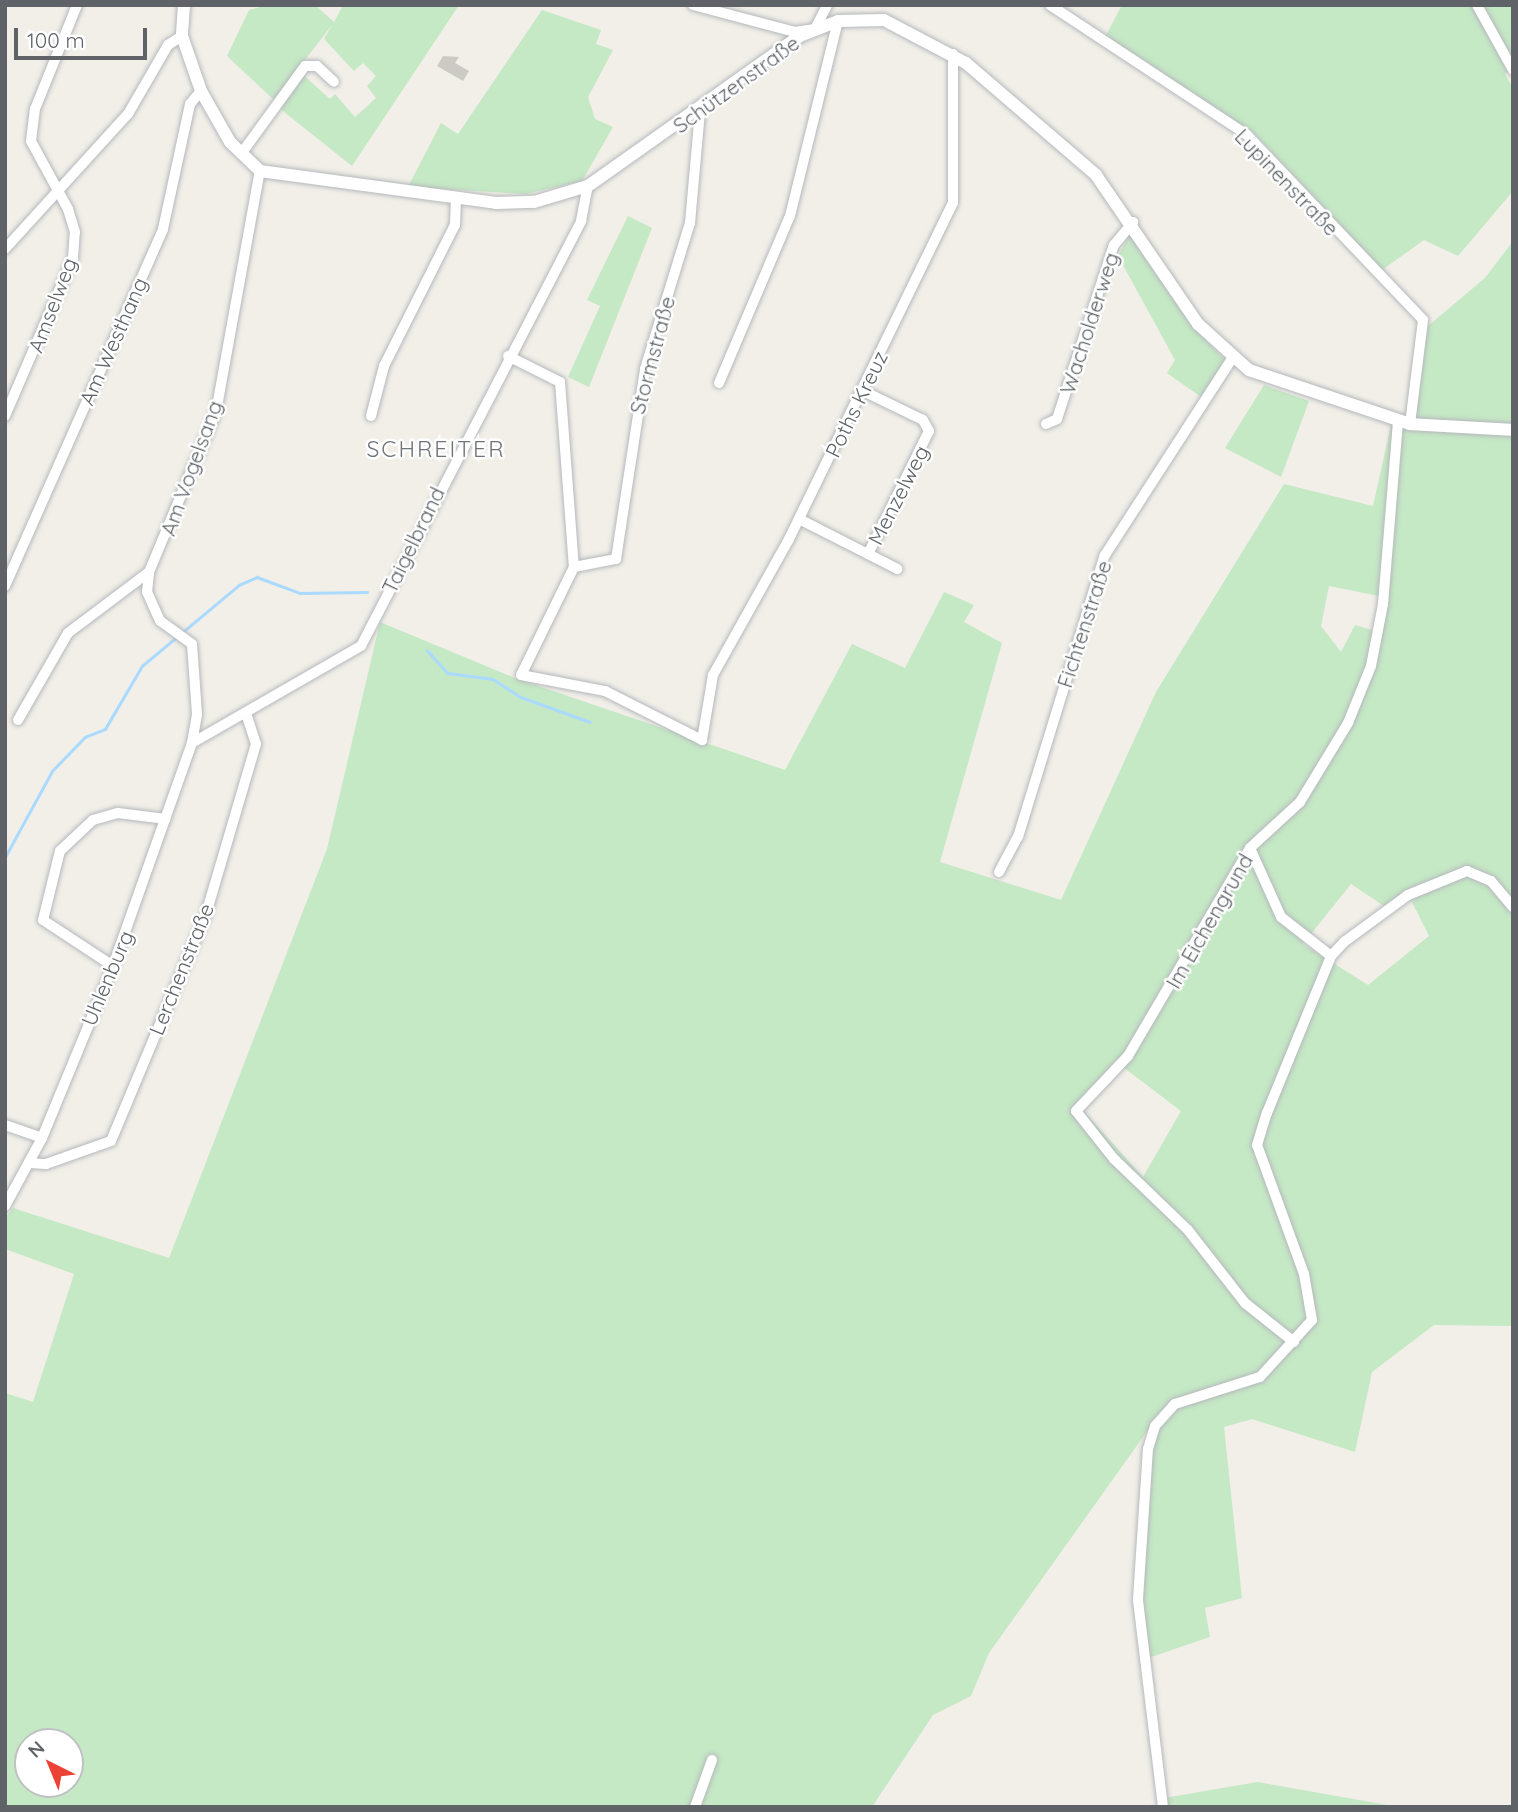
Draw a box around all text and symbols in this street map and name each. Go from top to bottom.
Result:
scale bar [18,14,150,58]
text: 100 m [27,27,85,53]
street label: Schützenstraße [668,30,804,138]
street label: Lupinenstraße [1230,123,1344,241]
street label: Wacholderweg [1054,249,1124,397]
street label: Amselweg [22,254,82,356]
street label: Am Westhang [74,273,152,409]
street label: Stormstraße [624,293,680,417]
street label: Poths Kreuz [819,347,893,461]
street label: Am Vogelsang [155,397,227,539]
district label: SCHREITER [368,435,504,463]
street label: Menzelweg [862,441,934,549]
street label: Taigelbrand [376,483,450,597]
street label: Fichtenstraße [1052,557,1116,691]
street label: Im Eichengrund [1160,849,1258,993]
street label: Lerchenstraße [143,900,219,1038]
street label: Uhlenburg [76,927,138,1029]
north arrow [14,1728,84,1798]
text: N [23,1736,49,1763]

